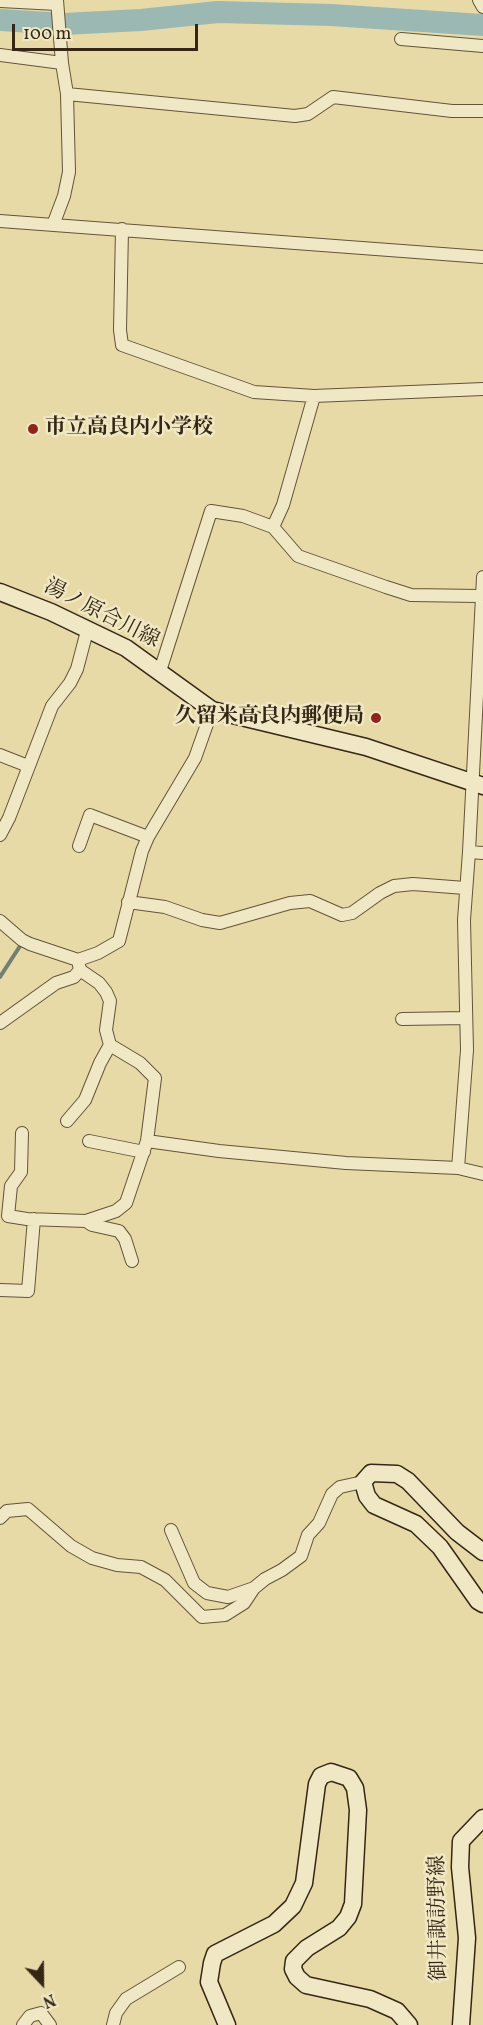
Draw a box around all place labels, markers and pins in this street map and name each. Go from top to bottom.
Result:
place label: 市立高良内小学校 [45,416,213,442]
marker: 市立高良内小学校 [26,422,40,436]
place label: 久留米高良内郵便局 [175,705,364,731]
marker: 久留米高良内郵便局 [369,711,383,725]

